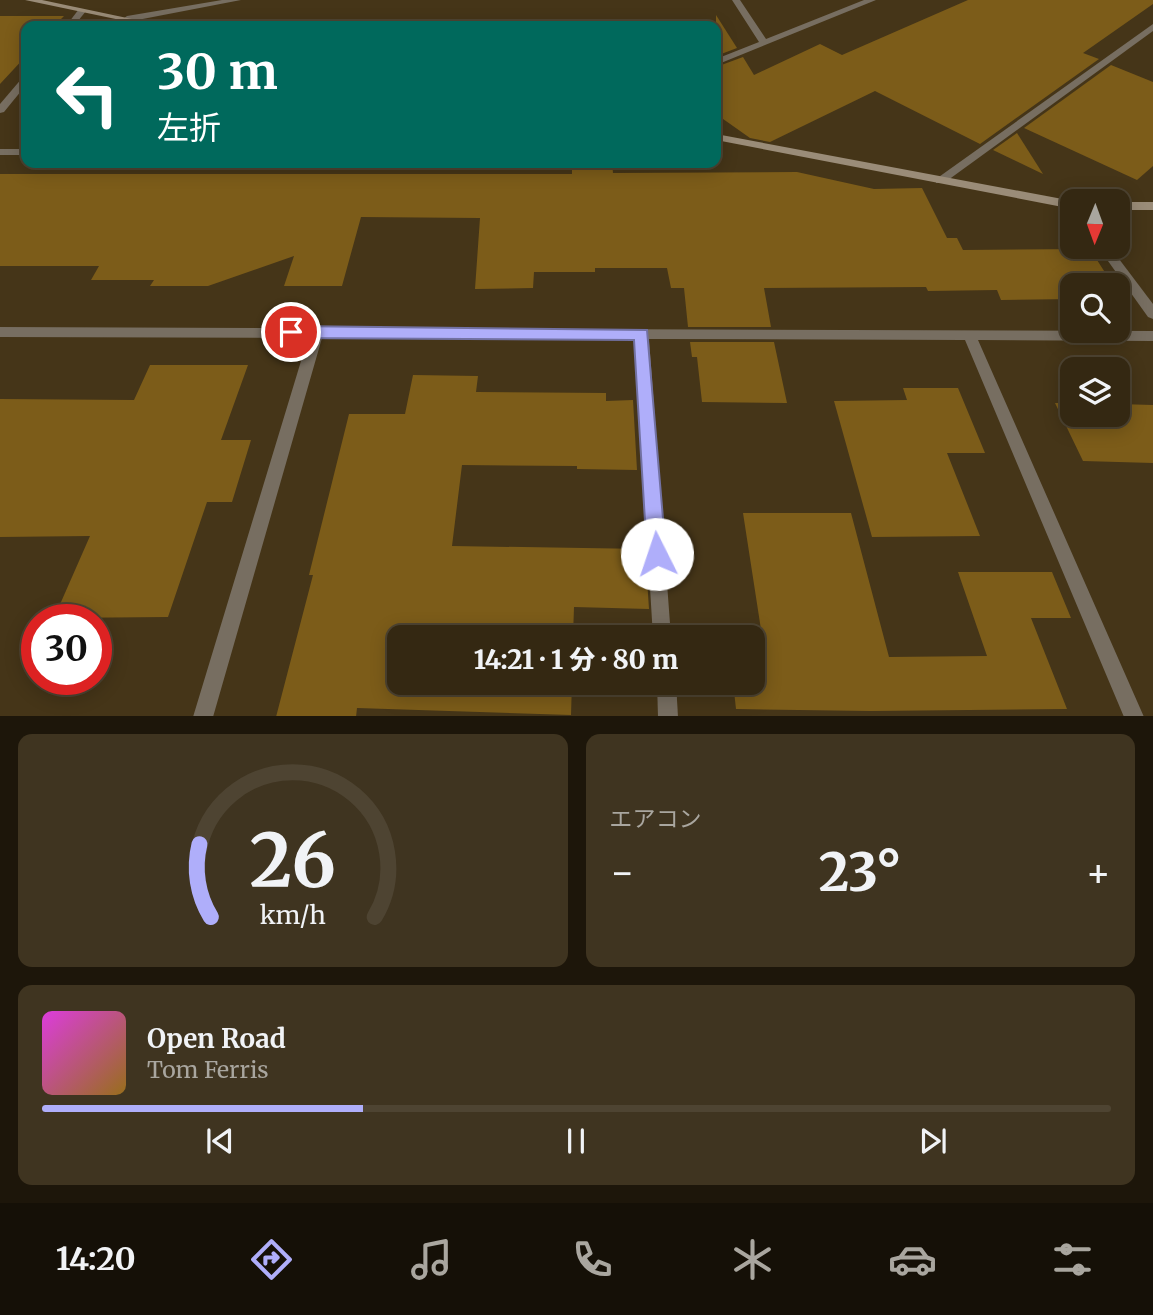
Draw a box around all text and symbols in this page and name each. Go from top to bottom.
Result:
text: 30 m [157,41,278,102]
icon: left [42,49,133,140]
text: 左折 [157,108,221,148]
north arrow [1060,189,1130,259]
map controls [1060,189,1130,427]
button: search [1060,273,1130,343]
pin [261,302,321,362]
icon: arrive [272,313,310,351]
button: layers [1060,357,1130,427]
position arrow [620,517,694,591]
speed limit sign: 30 [21,604,112,695]
text: 14:21 · 1 分 · 80 m [474,643,678,676]
text: エアコン [610,804,702,833]
text: 26 [250,815,336,907]
text: 23° [819,840,902,905]
text: − [610,849,635,896]
text: + [1086,849,1111,896]
text: km/h [260,898,326,930]
text: Open Road [147,1022,286,1055]
text: Tom Ferris [147,1055,269,1084]
icon: previous [201,1122,239,1160]
icon: pause [557,1122,595,1160]
icon: next [914,1122,952,1160]
icon: directions [247,1235,296,1284]
icon: music [407,1235,456,1284]
icon: phone [568,1235,617,1284]
icon: climate [728,1235,777,1284]
icon: car [888,1235,937,1284]
icon: filters [1048,1235,1097,1284]
text: 14:20 [56,1239,136,1279]

